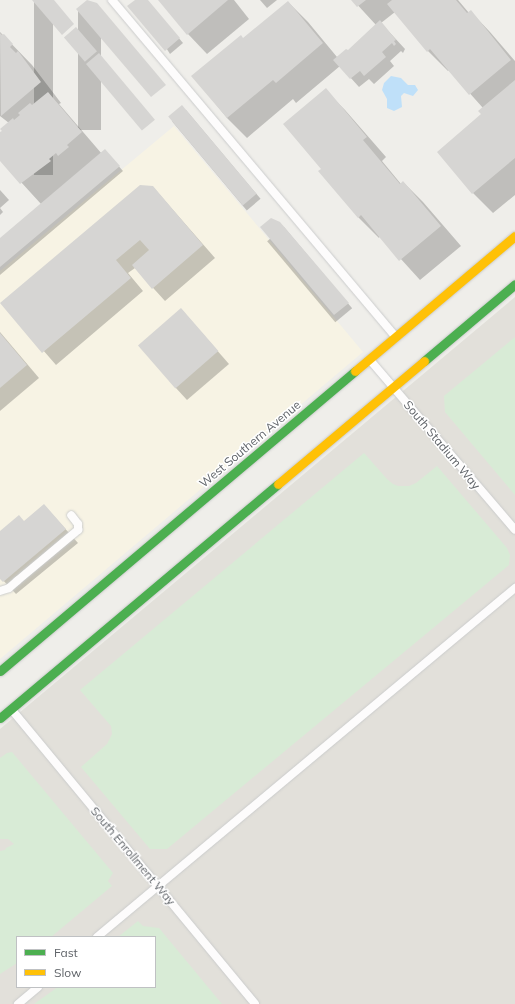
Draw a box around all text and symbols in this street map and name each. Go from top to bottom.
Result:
street label: West Southern Avenue [196,397,304,491]
street label: South Stadium Way [401,398,483,492]
street label: South Enrollment Way [88,804,178,908]
legend [16,936,156,988]
text: Fast [54,945,78,960]
text: Slow [54,965,82,980]

